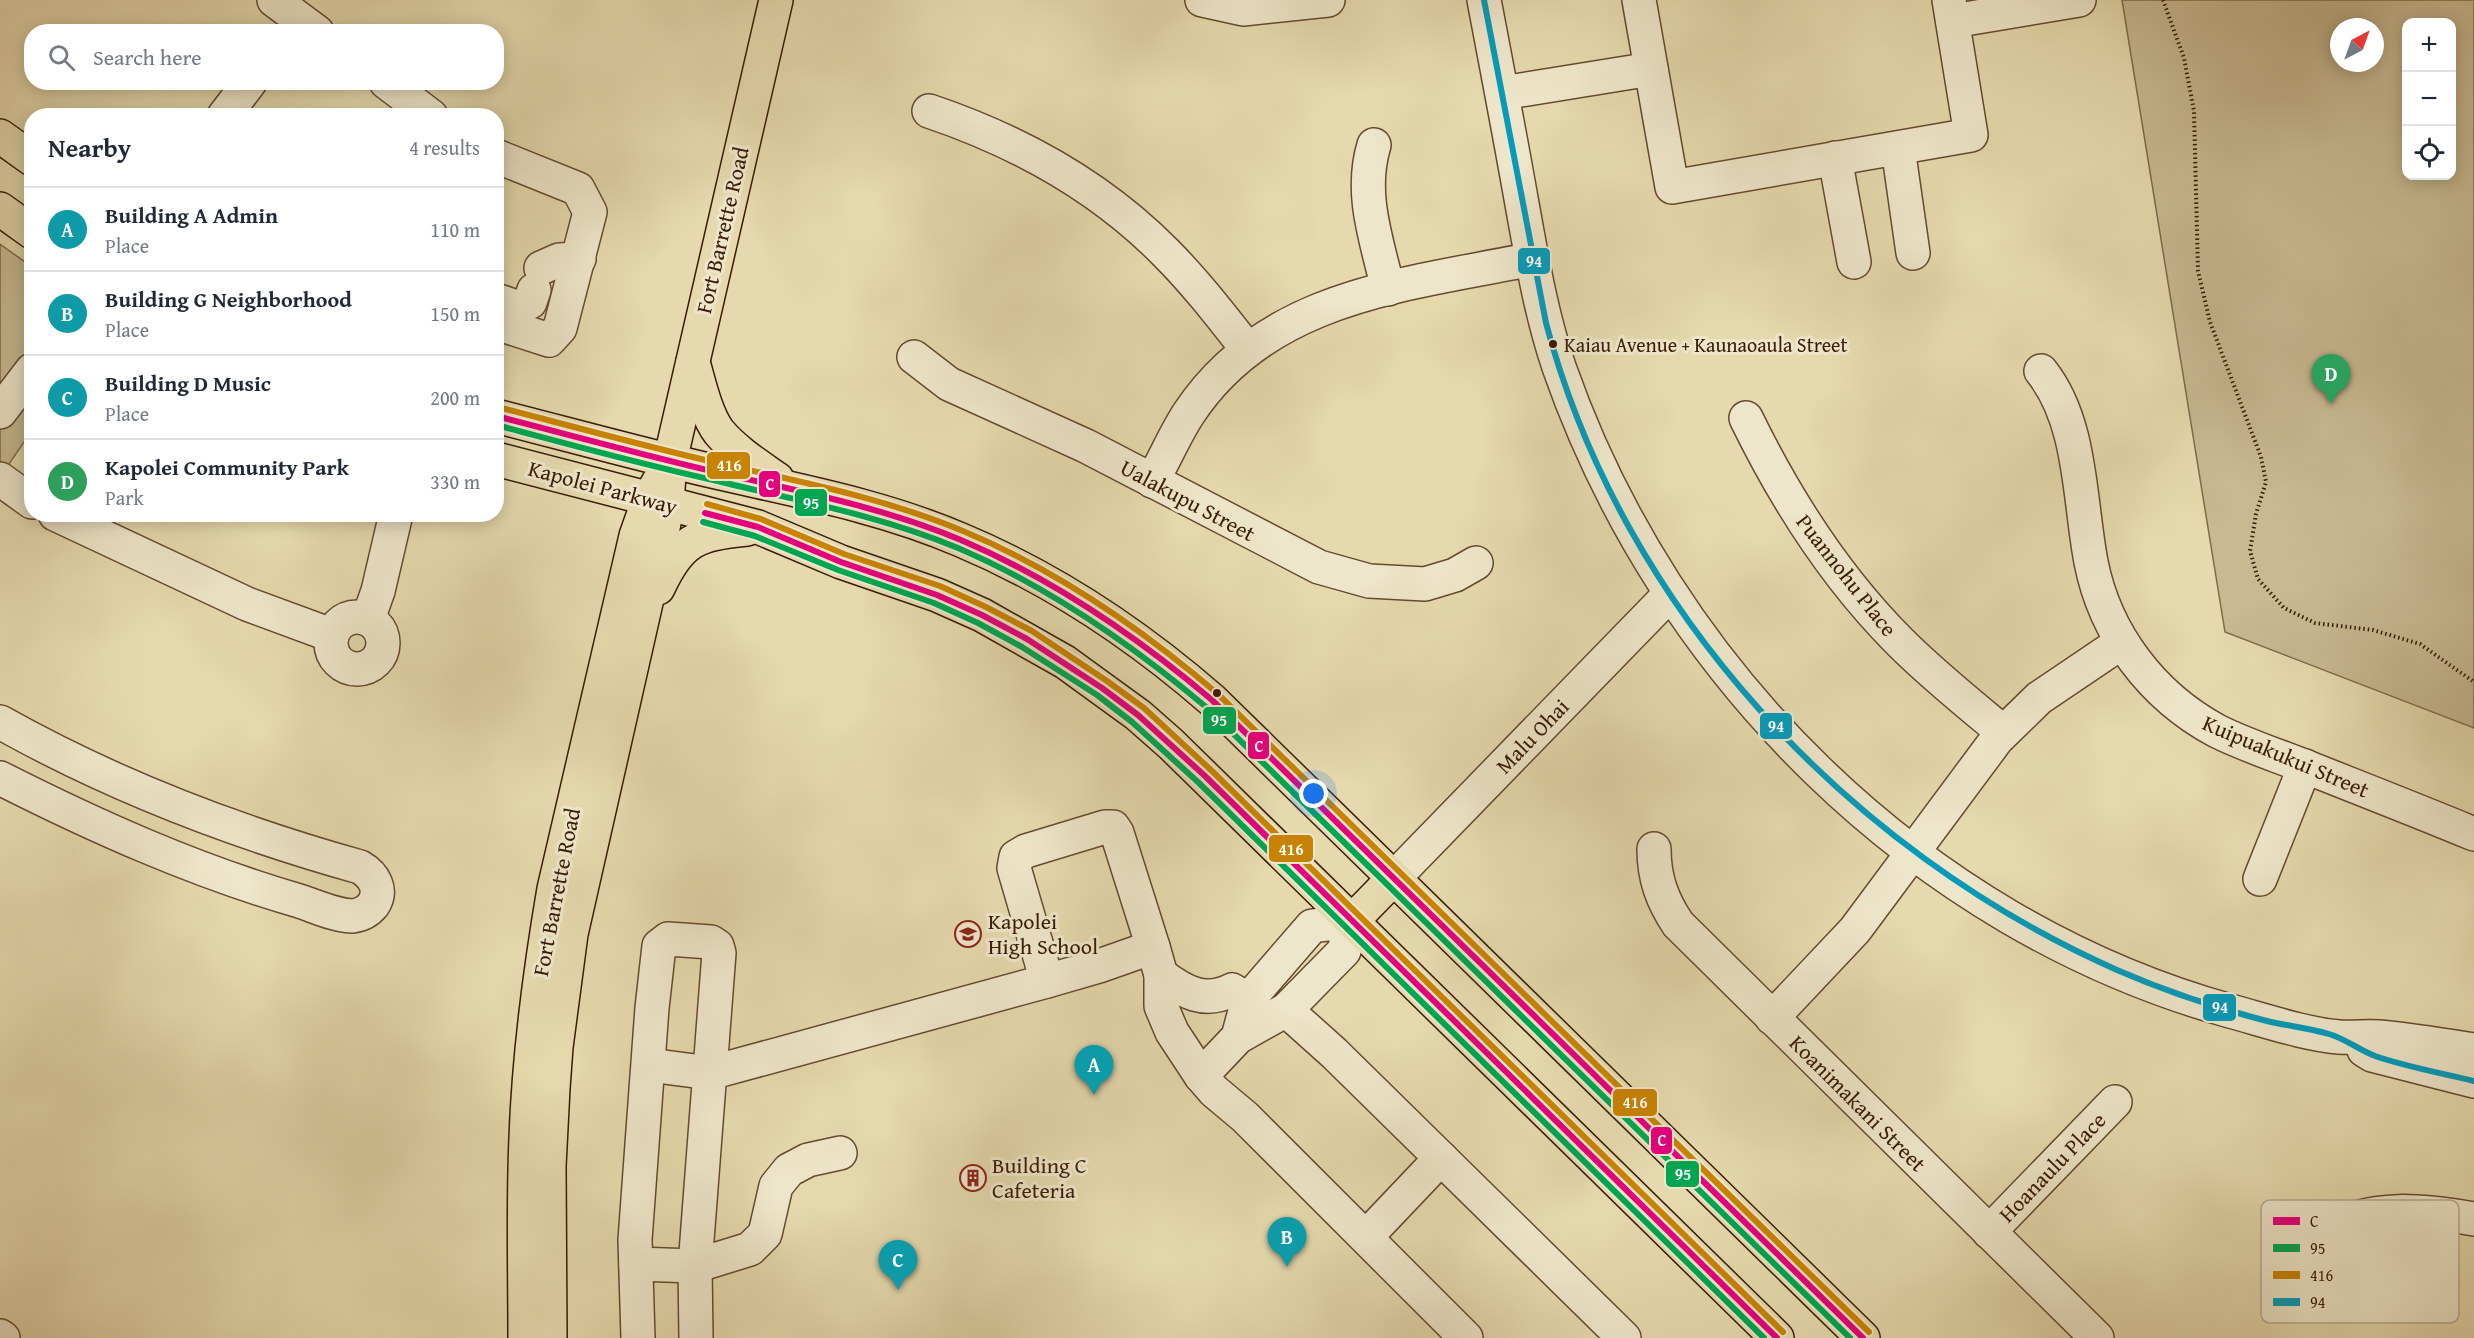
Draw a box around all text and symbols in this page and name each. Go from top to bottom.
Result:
north arrow [2330,18,2384,72]
map controls [2402,18,2456,180]
button: + [2402,18,2456,72]
search box [24,24,504,90]
icon: search [45,41,78,74]
text: Search here [93,41,202,73]
button: − [2402,72,2456,126]
button: locate [2402,126,2456,180]
text: Nearby [48,128,131,167]
text: 4 results [409,133,480,162]
street label: Fort Barrette Road [687,143,757,317]
text: Building A Admin [105,199,278,231]
text: A [61,215,74,244]
text: 110 m [430,215,480,244]
text: Place [105,231,149,260]
line badge: 94 [1517,247,1551,275]
text: 94 [1526,249,1542,273]
text: Building G Neighborhood [105,283,352,315]
text: B [61,299,74,328]
text: 150 m [430,299,480,328]
text: Place [105,315,149,344]
place label: Kaiau Avenue + Kaunaoaula Street [1564,330,1847,359]
marker: Kaiau Avenue + Kaunaoaula Street [1547,338,1559,350]
pin: D [2312,354,2350,404]
text: Building D Music [105,367,271,399]
text: C [62,383,73,412]
text: 200 m [430,383,480,412]
text: Place [105,399,149,428]
text: Kapolei Community Park [105,451,349,483]
line badge: 416 [706,451,751,480]
street label: Ualakupu Street [1115,451,1261,549]
street label: Kapolei Parkway [525,452,681,522]
text: 416 [717,453,741,477]
text: D [61,467,74,496]
text: 330 m [430,467,480,496]
line badge: C [758,470,781,498]
text: C [765,472,775,496]
text: Park [105,483,144,512]
line badge: 95 [794,488,828,517]
text: 95 [803,491,819,515]
street label: Puannohu Place [1789,507,1905,643]
unlabelled marker [1211,687,1223,699]
street label: Malu Ohai [1488,691,1576,781]
line badge: 95 [1202,706,1237,735]
street label: Kuipuakukui Street [2198,706,2374,806]
text: 95 [1211,708,1227,732]
line badge: 94 [1759,712,1793,740]
text: 94 [1768,714,1784,738]
line badge: C [1247,731,1270,760]
text: C [1254,734,1264,758]
your location [1299,779,1328,808]
street label: Fort Barrette Road [524,805,588,979]
line badge: 416 [1268,834,1314,863]
text: 416 [1279,837,1303,861]
place label: Kapolei High School [988,905,1098,962]
school or university icon: Kapolei High School [953,919,983,949]
line badge: 94 [2202,993,2237,1022]
text: 94 [2212,995,2228,1019]
street label: Koanimakani Street [1782,1027,1934,1179]
pin: A [1074,1046,1114,1095]
line badge: 416 [1612,1088,1658,1117]
text: 416 [1623,1090,1647,1114]
street label: Hoanaulu Place [1991,1105,2113,1229]
line badge: C [1650,1126,1673,1155]
text: C [1657,1128,1667,1152]
place label: Building C Cafeteria [992,1149,1087,1206]
line badge: 95 [1665,1160,1700,1188]
text: 95 [1675,1162,1691,1186]
building icon: Building C Cafeteria [958,1163,988,1193]
legend [2261,1200,2459,1323]
text: C [2310,1209,2319,1233]
pin: B [1268,1218,1306,1267]
text: 95 [2310,1236,2325,1260]
pin: C [878,1240,918,1290]
text: 416 [2310,1263,2333,1287]
text: 94 [2310,1290,2326,1314]

